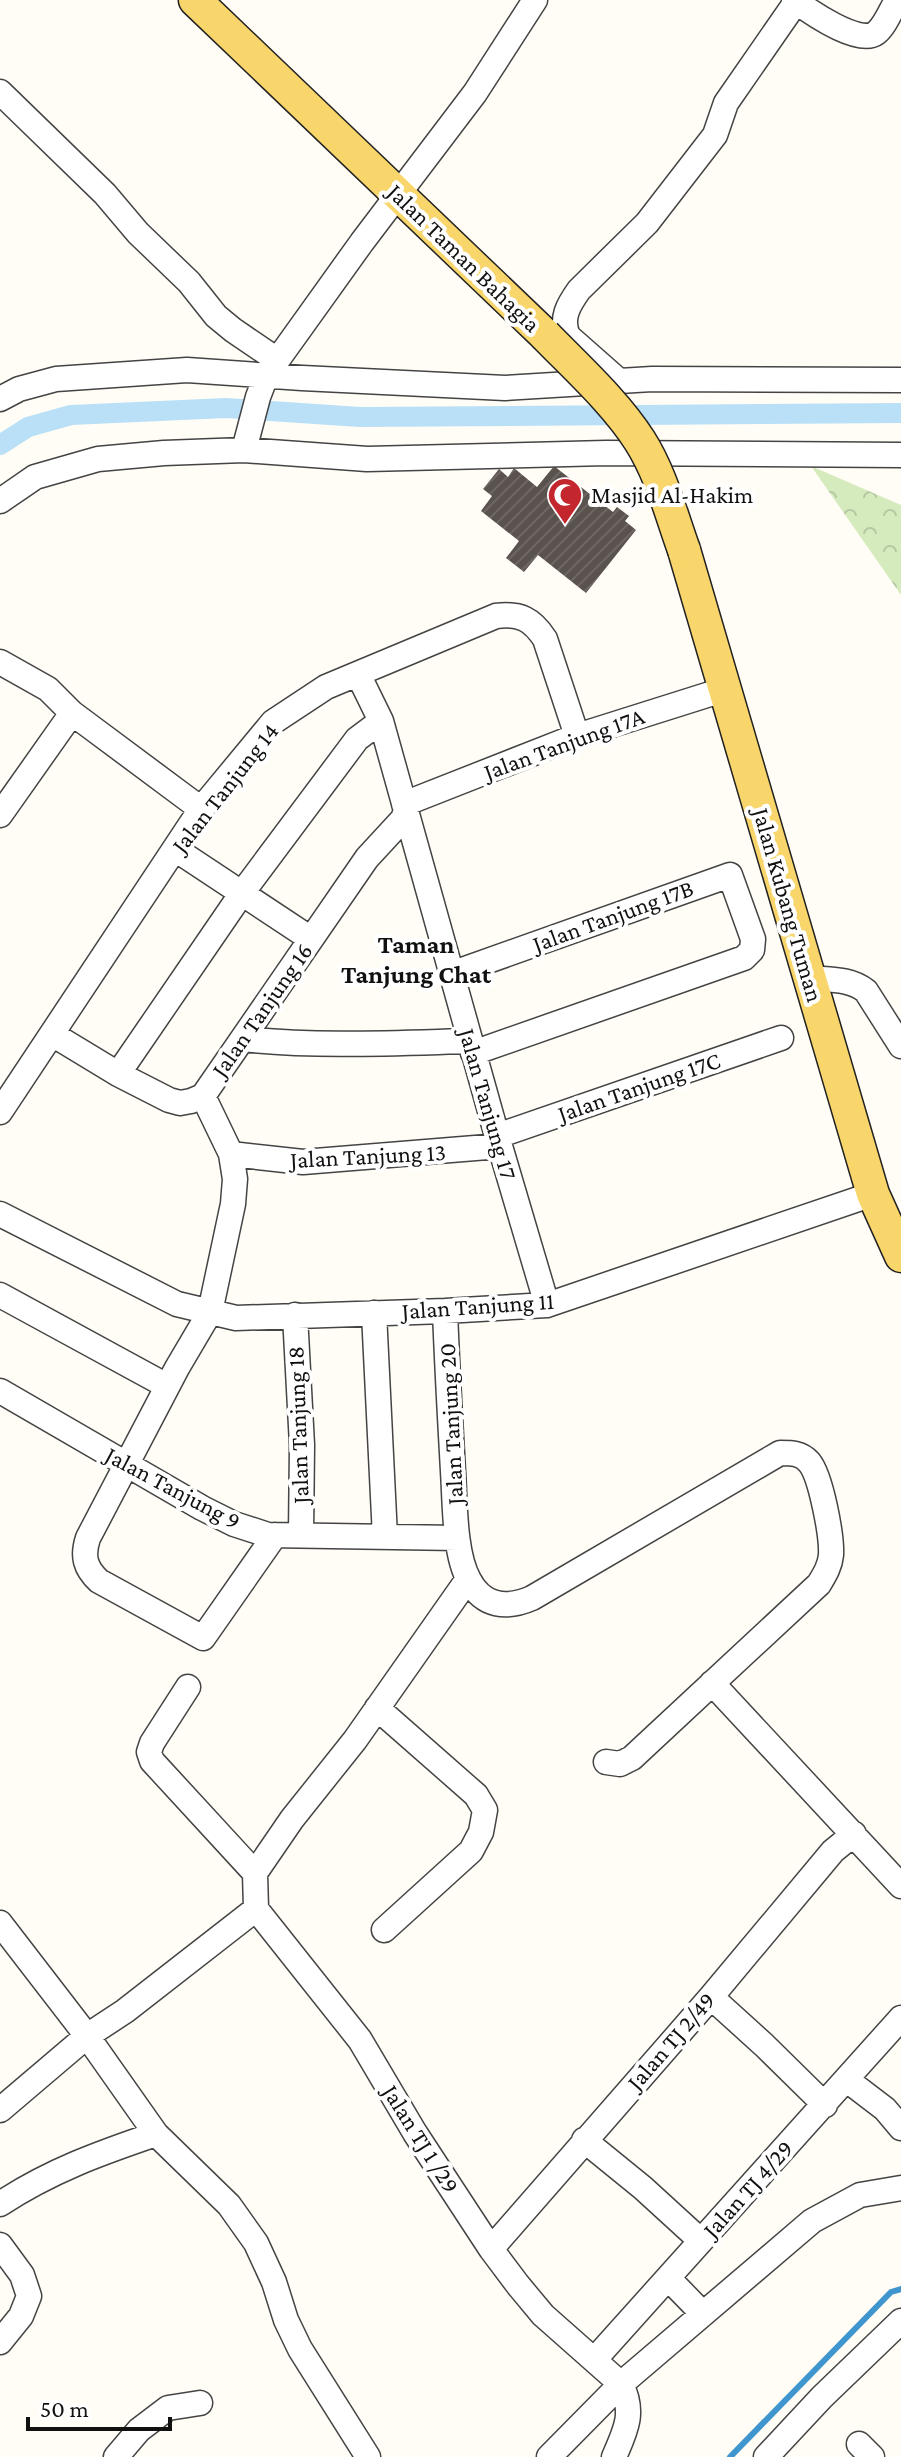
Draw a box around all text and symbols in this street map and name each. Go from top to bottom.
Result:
street label: Jalan Taman Bahagia [381,177,546,337]
mosque icon: Masjid Al-Hakim [546,476,584,526]
place label: Masjid Al-Hakim [591,481,753,508]
street label: Jalan Tanjung 17A [478,702,648,786]
street label: Jalan Tanjung 14 [164,717,284,859]
street label: Jalan Kubang Tuman [747,803,829,1005]
street label: Jalan Tanjung 17B [527,874,697,958]
district label: Taman Tanjung Chat [341,930,492,989]
street label: Jalan Tanjung 16 [204,938,318,1083]
street label: Jalan Tanjung 17 [453,1023,523,1183]
street label: Jalan Tanjung 17C [552,1046,723,1128]
street label: Jalan Tanjung 13 [287,1138,447,1173]
street label: Jalan Tanjung 11 [399,1287,555,1324]
street label: Jalan Tanjung 20 [433,1342,468,1508]
street label: Jalan Tanjung 18 [281,1346,314,1506]
street label: Jalan Tanjung 9 [99,1440,245,1534]
street label: Jalan TJ 2/49 [620,1986,720,2096]
street label: Jalan TJ 1 /29 [376,2078,465,2198]
street label: Jalan TJ 4/29 [696,2134,798,2244]
scale bar [28,2381,170,2431]
text: 50 m [40,2395,89,2422]

